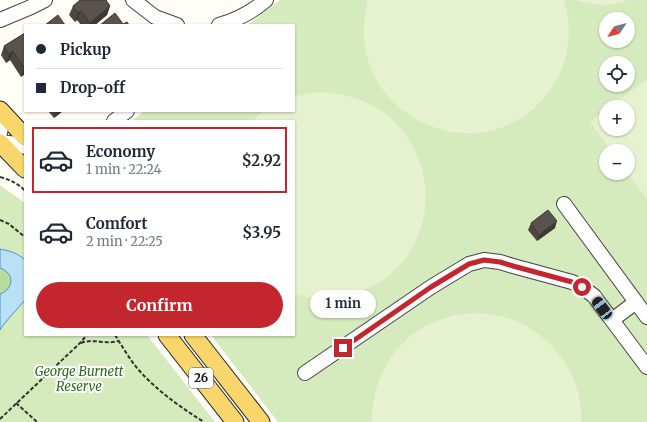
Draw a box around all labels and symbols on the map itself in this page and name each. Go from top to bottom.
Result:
north arrow [599,12,635,48]
route start [573,278,591,296]
callout: 1 min [310,290,376,318]
car [590,295,614,321]
route end [334,339,352,357]
park label: George Burnett Reserve [35,363,124,395]
road number: 26 [189,368,213,388]

